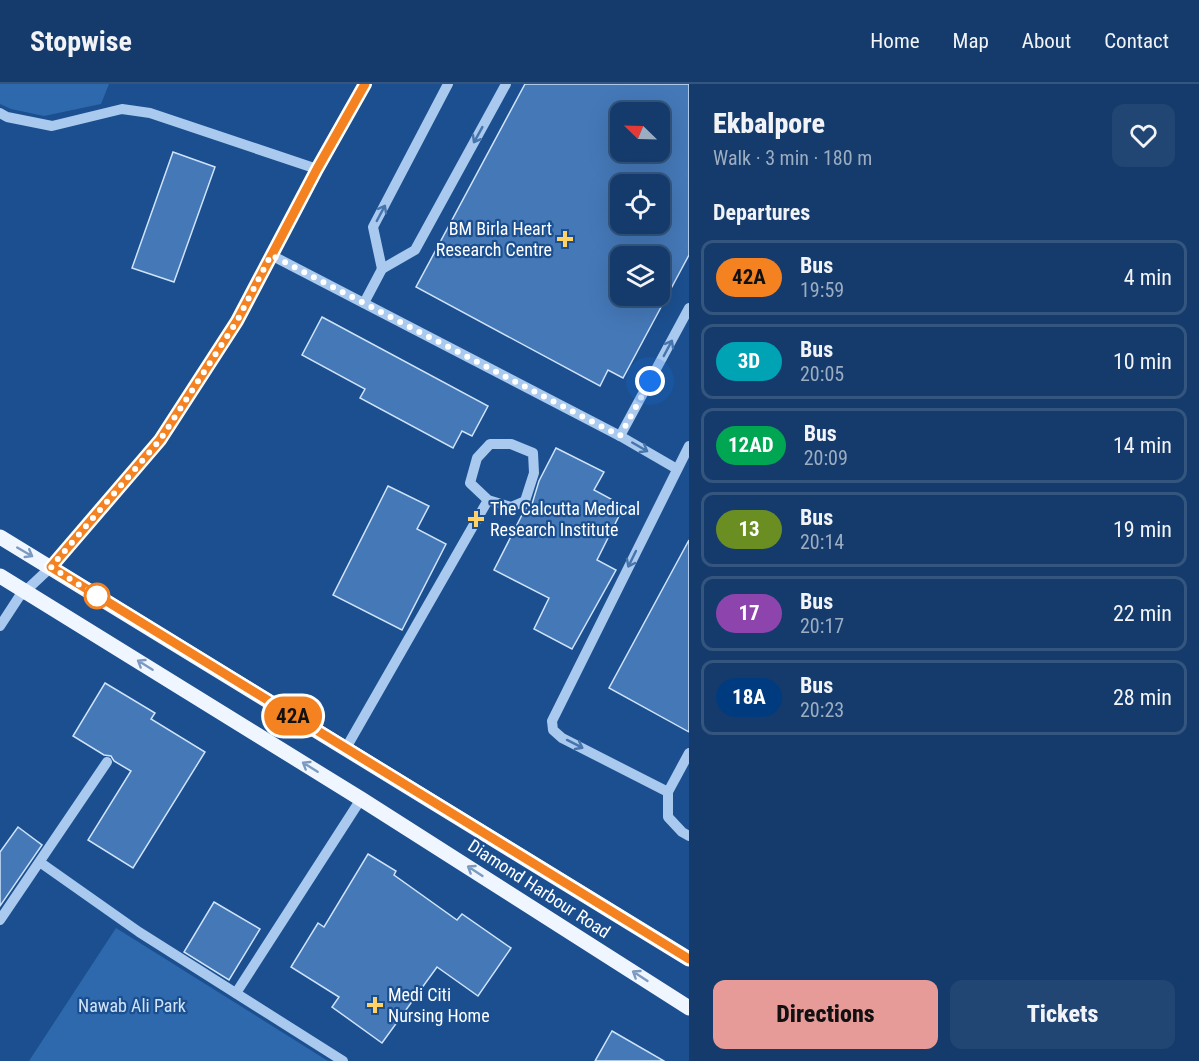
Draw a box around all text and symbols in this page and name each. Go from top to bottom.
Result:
text: Stopwise [30,25,132,58]
text: Home [870,29,920,53]
text: Map [953,29,989,53]
text: About [1022,29,1071,53]
text: Contact [1104,29,1169,53]
north arrow [610,102,670,162]
map controls [610,102,670,306]
button: heart [1112,104,1175,167]
text: Ekbalpore [713,107,825,140]
one-way arrow [472,126,483,144]
text: Walk · 3 min · 180 m [713,146,872,170]
button: locate [610,174,670,234]
text: Departures [713,200,810,225]
one-way arrow [375,204,387,222]
place label: BM Birla Heart Research Centre [436,218,552,260]
marker: BM Birla Heart Research Centre [556,230,574,248]
button: layers [610,246,670,306]
text: Bus [800,253,833,278]
text: 42A [732,265,766,289]
text: 4 min [1124,265,1172,290]
text: 19:59 [800,278,844,302]
text: Bus [800,337,833,362]
one-way arrow [663,339,674,357]
text: 3D [738,349,760,373]
text: 10 min [1113,349,1172,374]
text: 20:05 [800,362,844,386]
your location [635,366,665,396]
text: Bus [804,421,837,446]
text: 12AD [728,433,774,457]
text: 14 min [1113,433,1172,458]
one-way arrow [631,442,648,454]
text: 20:09 [804,446,848,470]
place label: The Calcutta Medical Research Institute [490,498,640,540]
text: Bus [800,505,833,530]
marker: The Calcutta Medical Research Institute [467,510,485,528]
text: 13 [738,517,760,541]
text: 19 min [1113,517,1172,542]
text: 20:14 [800,530,844,554]
one-way arrow [16,547,33,559]
one-way arrow [626,550,638,568]
unlabelled marker [84,583,110,609]
text: Bus [800,589,833,614]
text: 17 [738,601,760,625]
text: 22 min [1113,601,1172,626]
text: 20:17 [800,614,844,638]
one-way arrow [137,658,154,670]
text: Bus [800,673,833,698]
text: 18A [732,685,766,709]
text: 28 min [1113,685,1172,710]
line badge: 42A [258,696,328,736]
text: 20:23 [800,698,844,722]
text: 42A [276,704,310,728]
one-way arrow [565,739,583,750]
one-way arrow [302,761,319,774]
street label: Diamond Harbour Road [464,835,614,942]
one-way arrow [467,865,484,877]
one-way arrow [632,970,649,982]
button: Directions [713,980,938,1049]
button: Tickets [950,980,1175,1049]
place label: Medi Citi Nursing Home [388,984,490,1026]
park label: Nawab Ali Park [78,995,186,1016]
marker: Medi Citi Nursing Home [366,996,384,1014]

